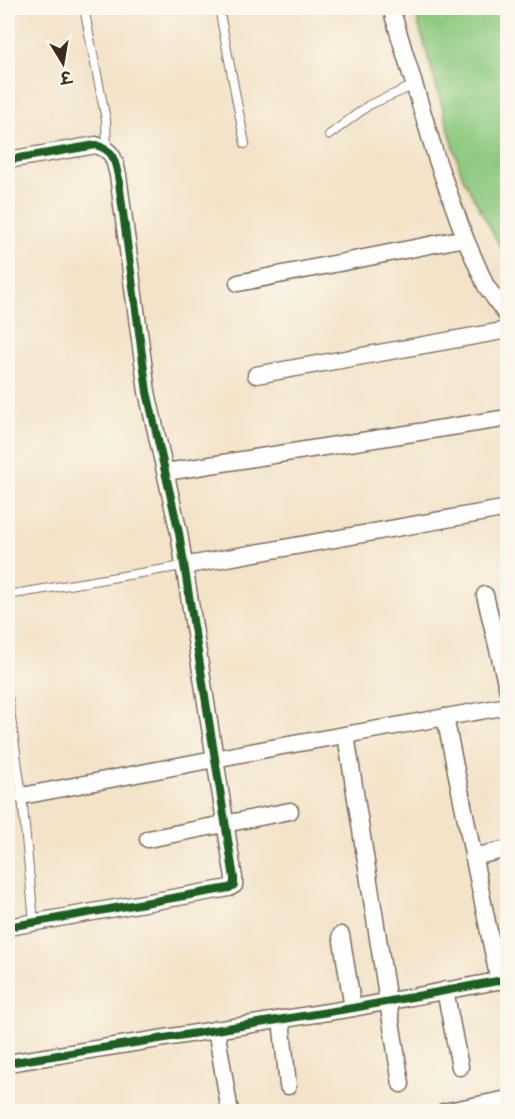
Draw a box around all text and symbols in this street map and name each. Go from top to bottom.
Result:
north arrow [33,33,93,93]
text: उ [57,66,75,88]

